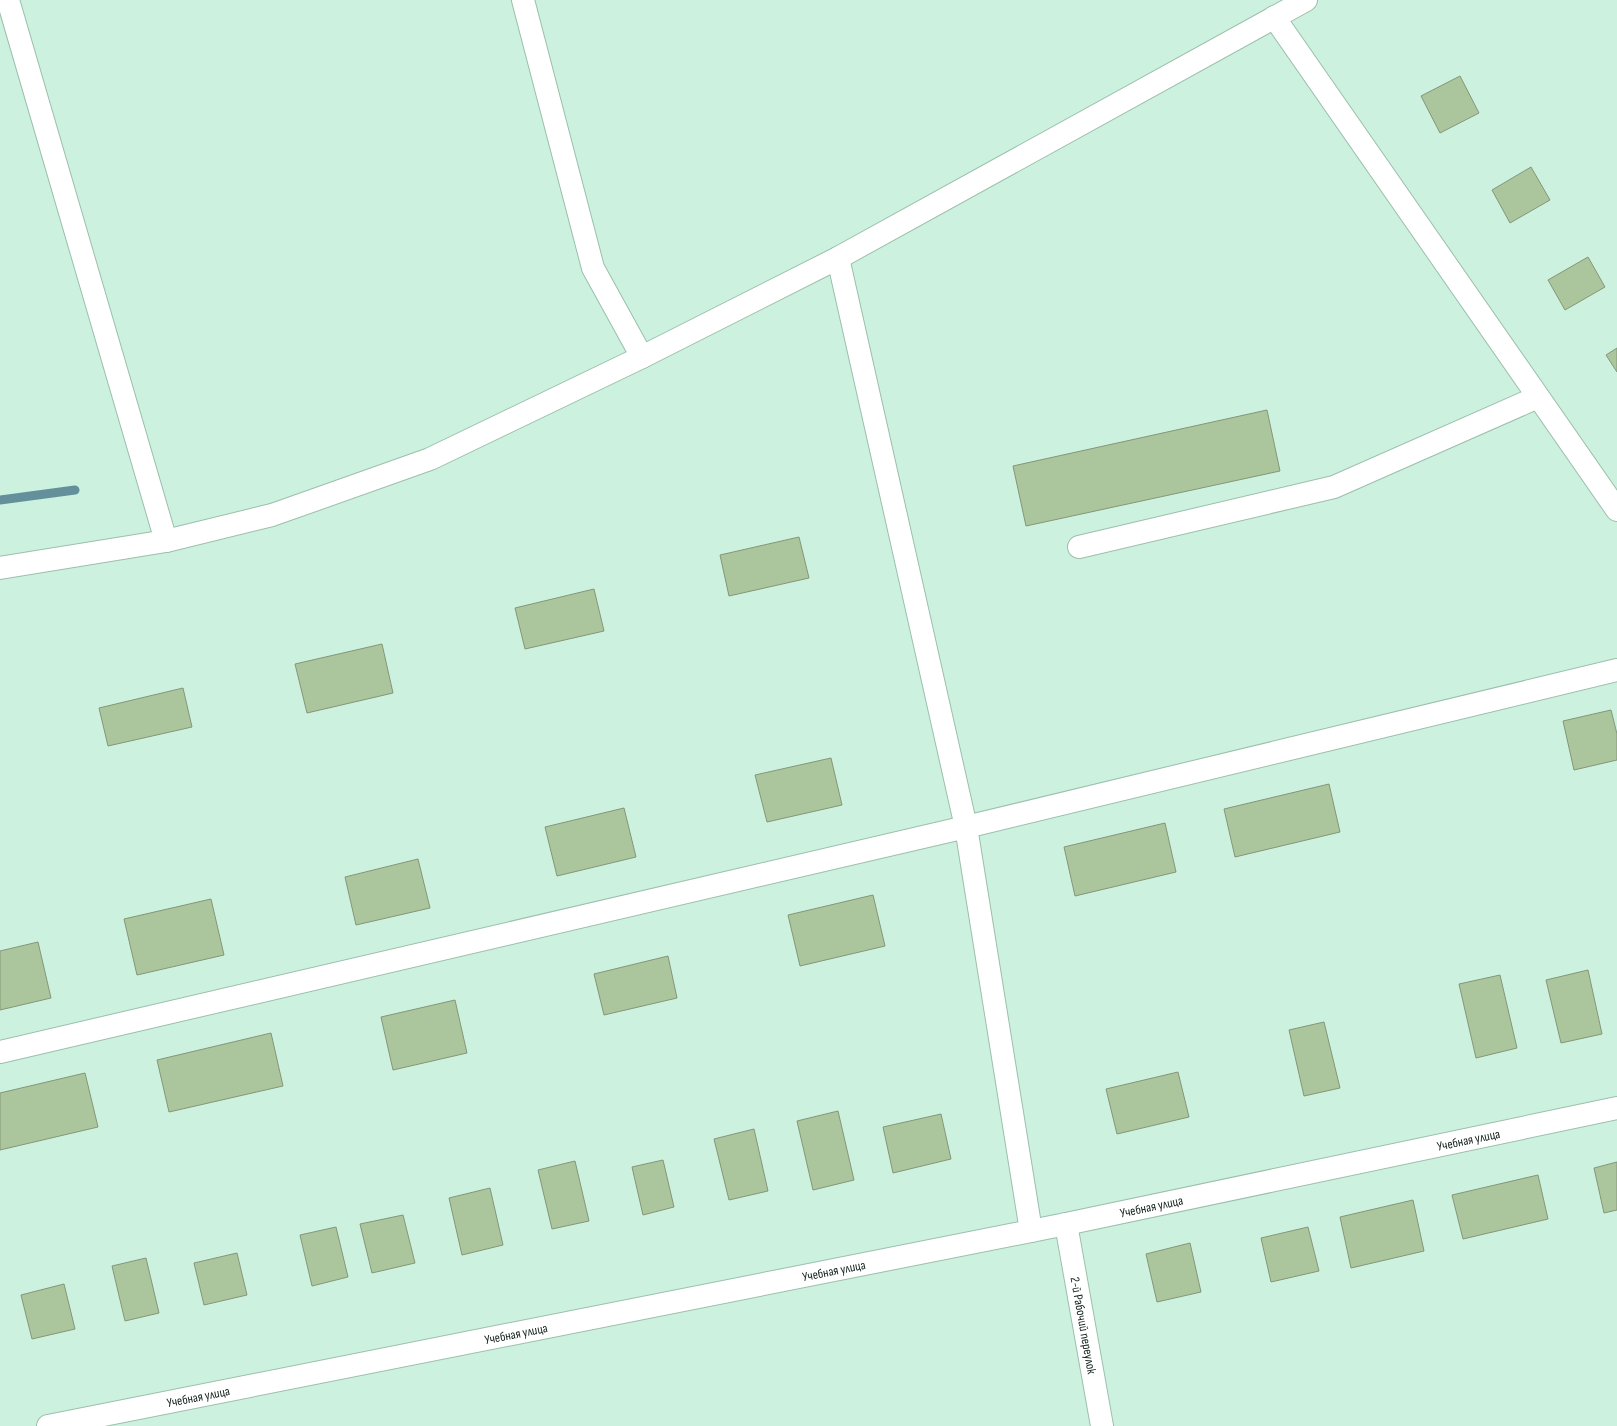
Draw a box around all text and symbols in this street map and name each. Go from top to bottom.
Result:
street label: Учебная улица [1436,1126,1502,1155]
street label: Учебная улица [1119,1193,1184,1221]
street label: Учебная улица [801,1257,867,1285]
street label: 2-й Рабочий переулок [1067,1276,1100,1375]
street label: Учебная улица [483,1320,549,1348]
street label: Учебная улица [165,1383,231,1411]

